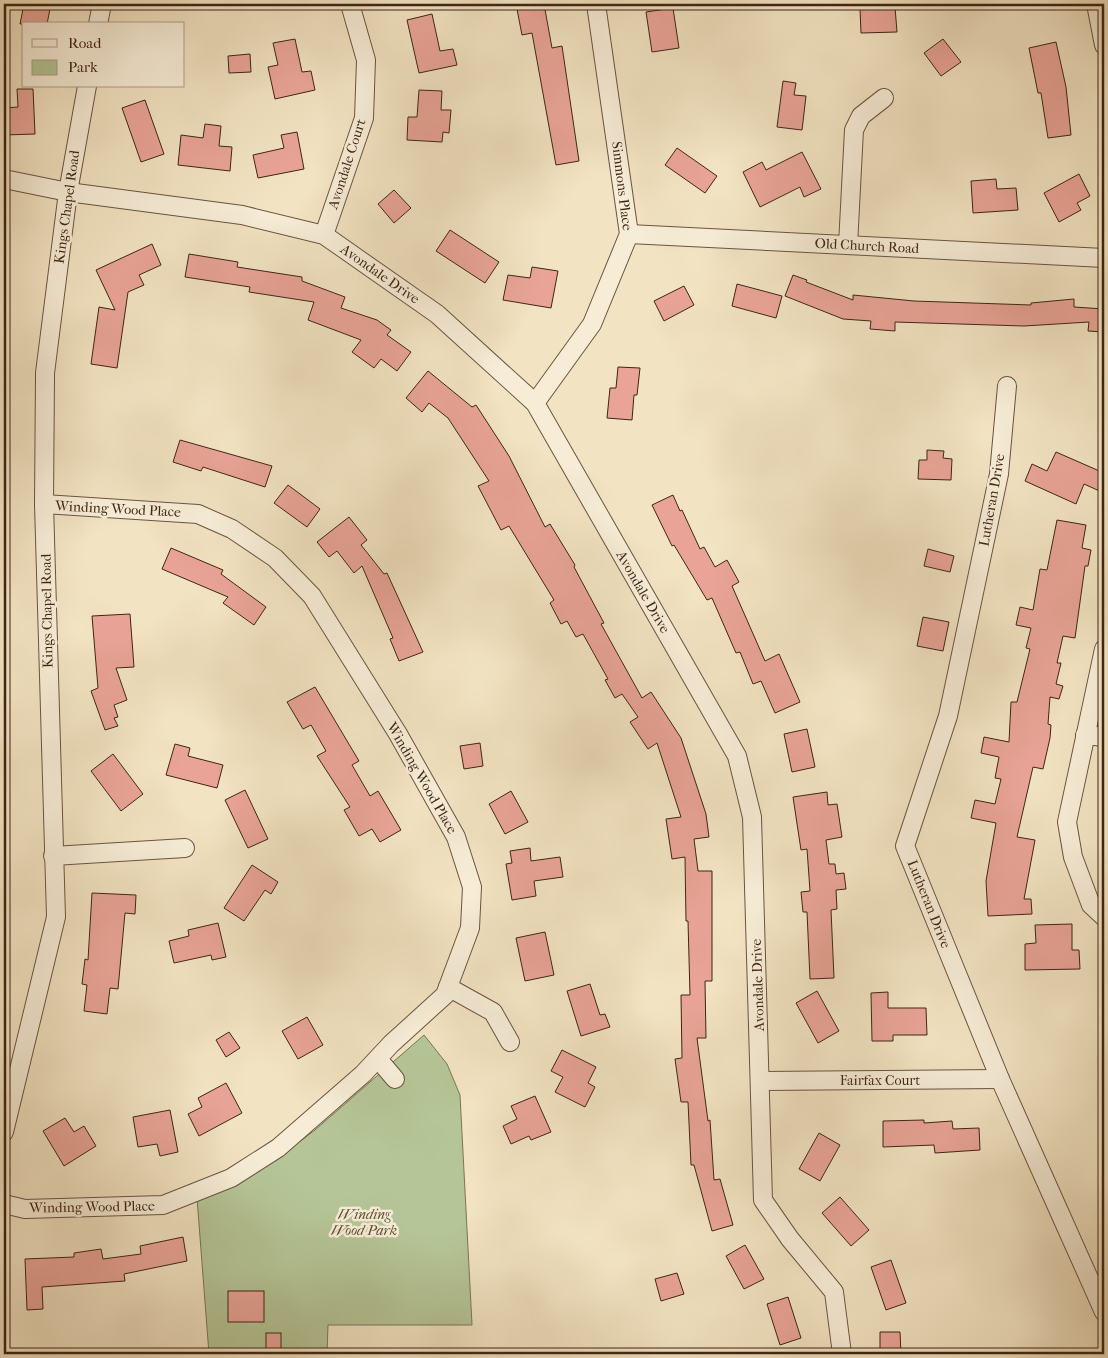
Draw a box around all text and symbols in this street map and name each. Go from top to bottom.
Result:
legend [22,22,185,88]
text: Road [68,34,102,52]
text: Park [68,58,98,76]
street label: Avondale Court [324,117,370,212]
street label: Simmons Place [608,140,636,232]
street label: Kings Chapel Road [51,149,83,265]
street label: Old Church Road [814,235,920,257]
street label: Avondale Drive [336,240,423,308]
street label: Lutheran Drive [975,452,1009,548]
street label: Winding Wood Place [54,497,181,521]
street label: Avondale Drive [612,547,674,636]
street label: Kings Chapel Road [37,553,56,668]
street label: Winding Wood Place [383,718,461,837]
street label: Lutheran Drive [904,857,954,951]
street label: Avondale Drive [748,938,768,1033]
street label: Fairfax Court [840,1072,920,1089]
street label: Winding Wood Place [28,1197,155,1217]
park label: Winding Wood Park [331,1206,397,1239]

